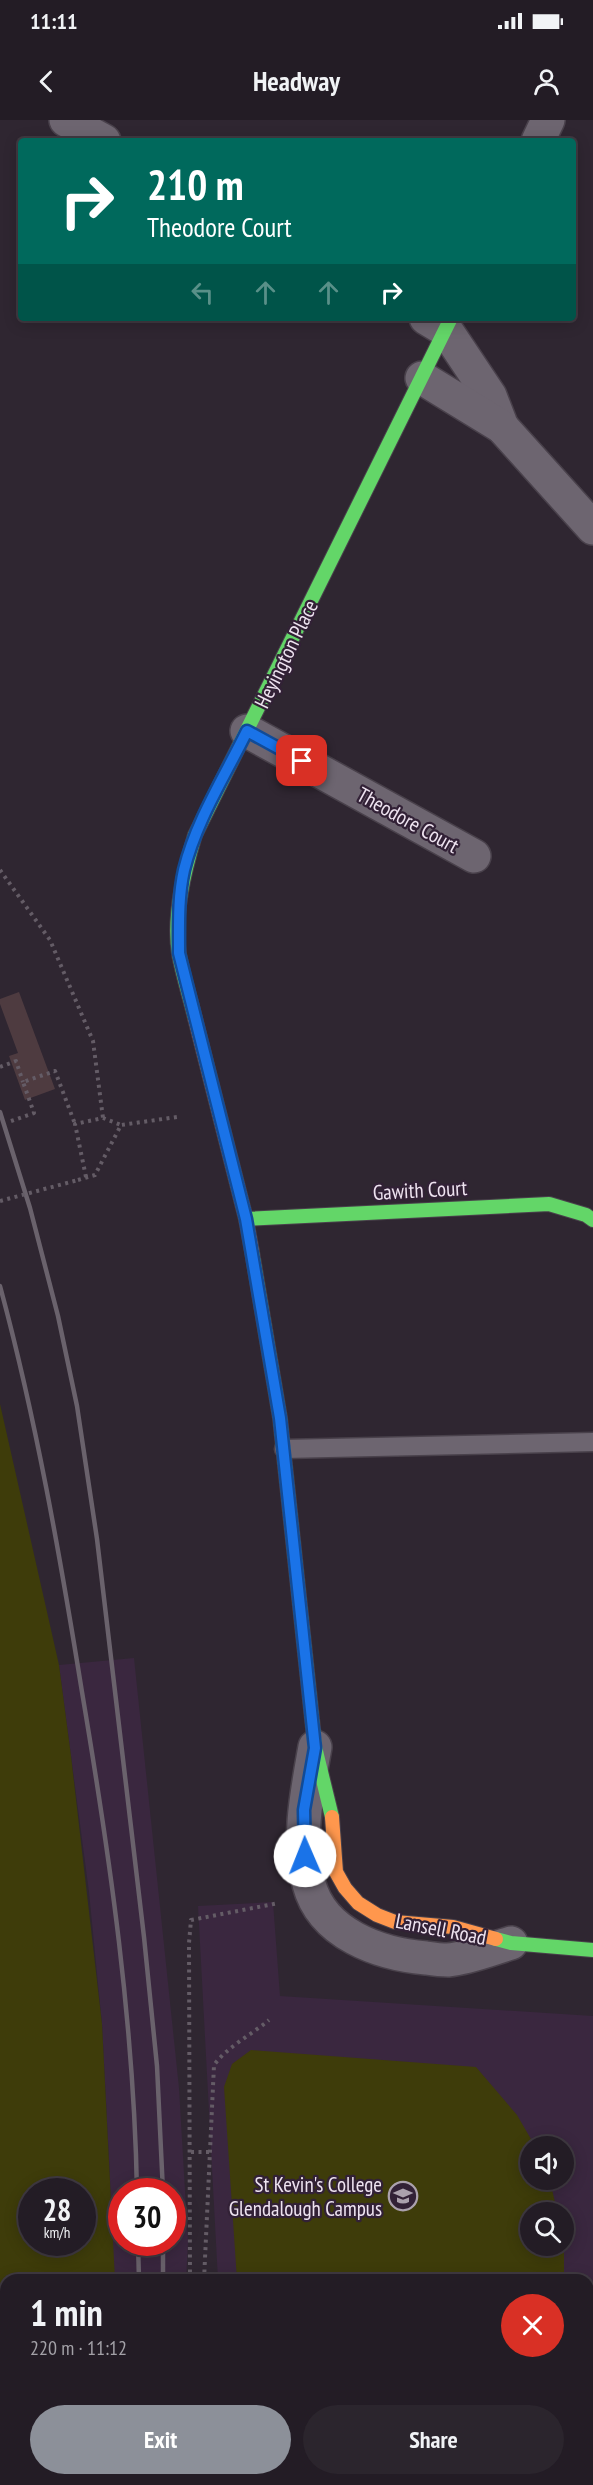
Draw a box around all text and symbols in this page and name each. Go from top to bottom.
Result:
text: 11:11 [30,7,78,35]
text: Headway [253,64,340,98]
icon: back [30,65,63,98]
icon: person [530,65,563,98]
text: 210 m [147,157,244,212]
icon: right [48,162,126,240]
text: Theodore Court [147,210,292,244]
icon: left [186,276,219,309]
icon: ahead [249,276,282,309]
icon: ahead [312,276,345,309]
icon: right [375,276,408,309]
street label: Heyington Place [248,595,324,713]
pin [276,735,327,786]
icon: arrive [285,744,318,777]
street label: Theodore Court [352,781,464,859]
street label: Gawith Court [372,1174,468,1206]
position arrow [273,1824,337,1888]
street label: Lansell Road [393,1907,489,1951]
map controls [520,2136,574,2256]
button: sound [520,2136,574,2190]
place label: St Kevin's College Glendalough Campus [229,2171,382,2222]
speed limit sign: 30 [108,2178,186,2256]
school or university icon: St Kevin's College Glendalough Campus [387,2180,419,2212]
text: 28 [43,2190,71,2229]
button: search [520,2202,574,2256]
text: km/h [44,2223,70,2242]
text: 1 min [30,2289,103,2336]
button: close [501,2294,564,2357]
text: 220 m · 11:12 [30,2335,127,2361]
button: Exit [30,2405,291,2474]
button: Share [303,2405,564,2474]

